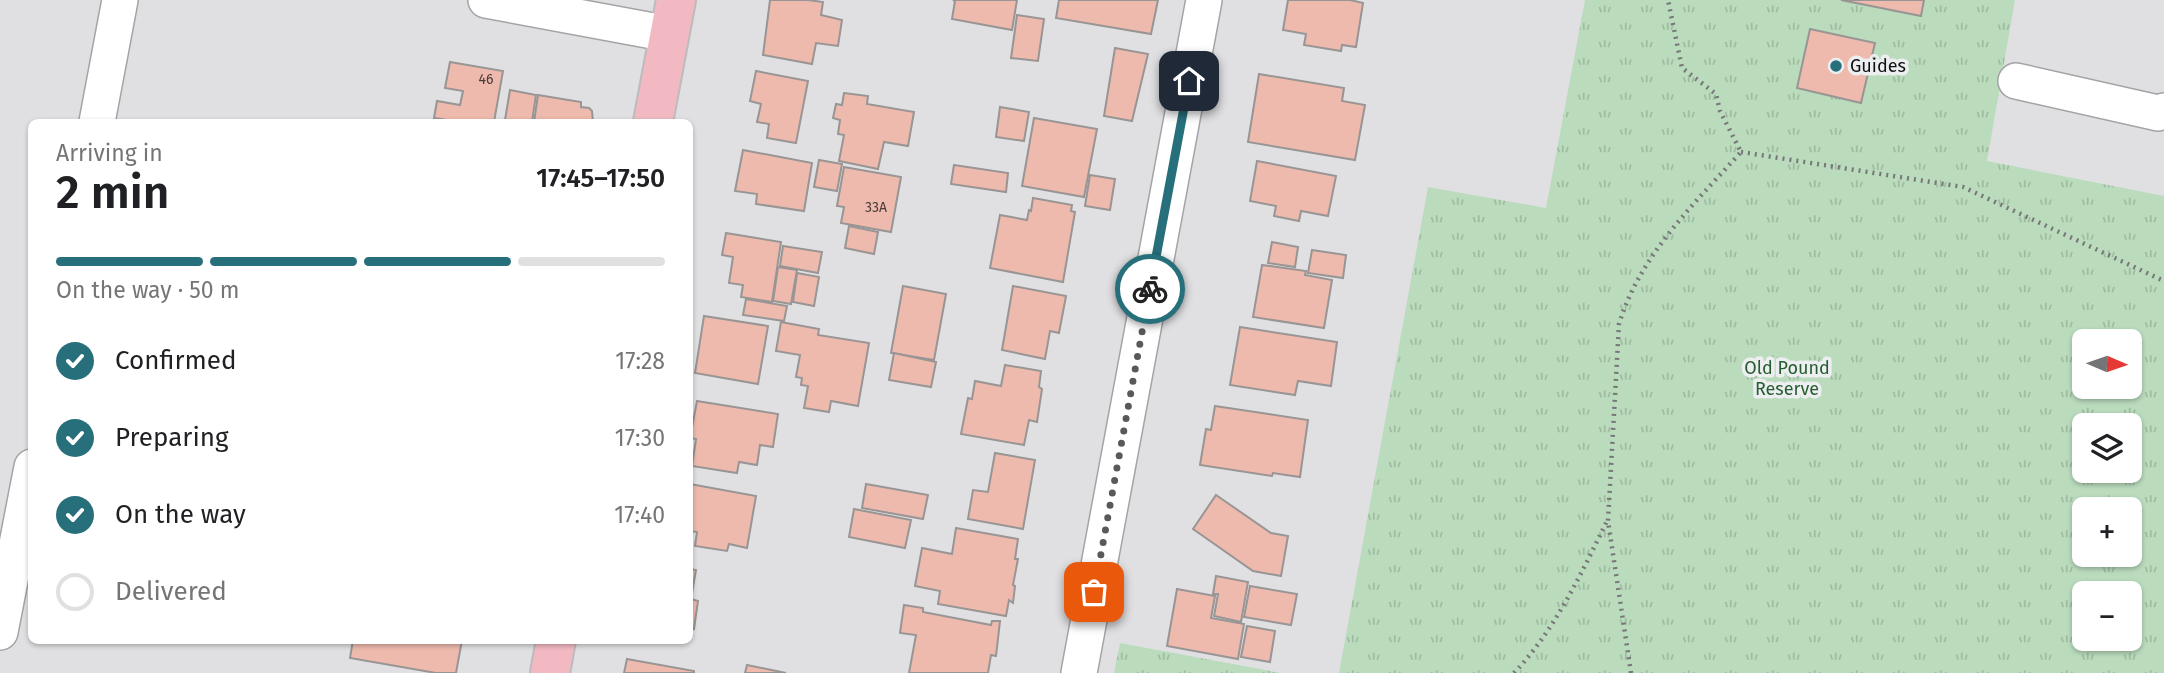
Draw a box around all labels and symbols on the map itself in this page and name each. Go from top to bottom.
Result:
pin [1159,51,1219,111]
place label: Guides [1850,55,1906,77]
marker: Guides [1828,58,1844,74]
house number: 46 [479,71,493,88]
house number: 33A [865,199,887,216]
courier [1115,254,1185,324]
north arrow [2072,329,2142,399]
park label: Old Pound Reserve [1744,357,1830,400]
pin [1064,562,1124,622]

